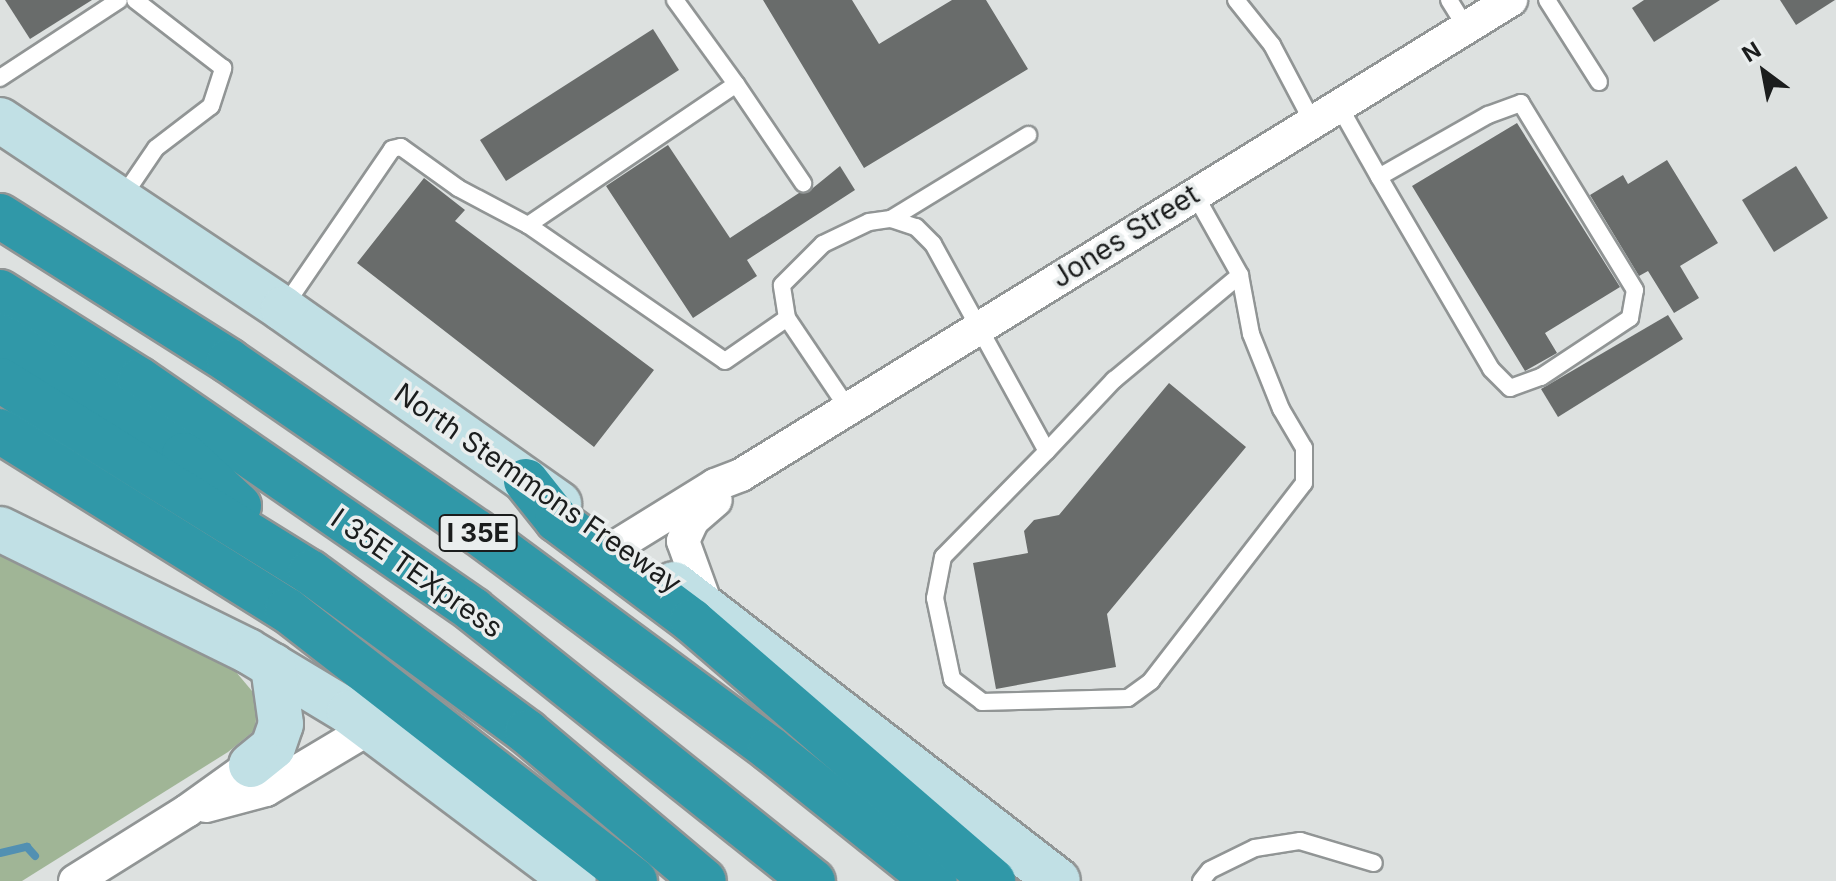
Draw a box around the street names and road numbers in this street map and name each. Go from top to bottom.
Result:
street label: Jones Street [1045,177,1205,295]
street label: North Stemmons Freeway [388,376,688,600]
street label: I 35E TEXpress [325,501,509,645]
road number: I 35E [438,511,518,555]

